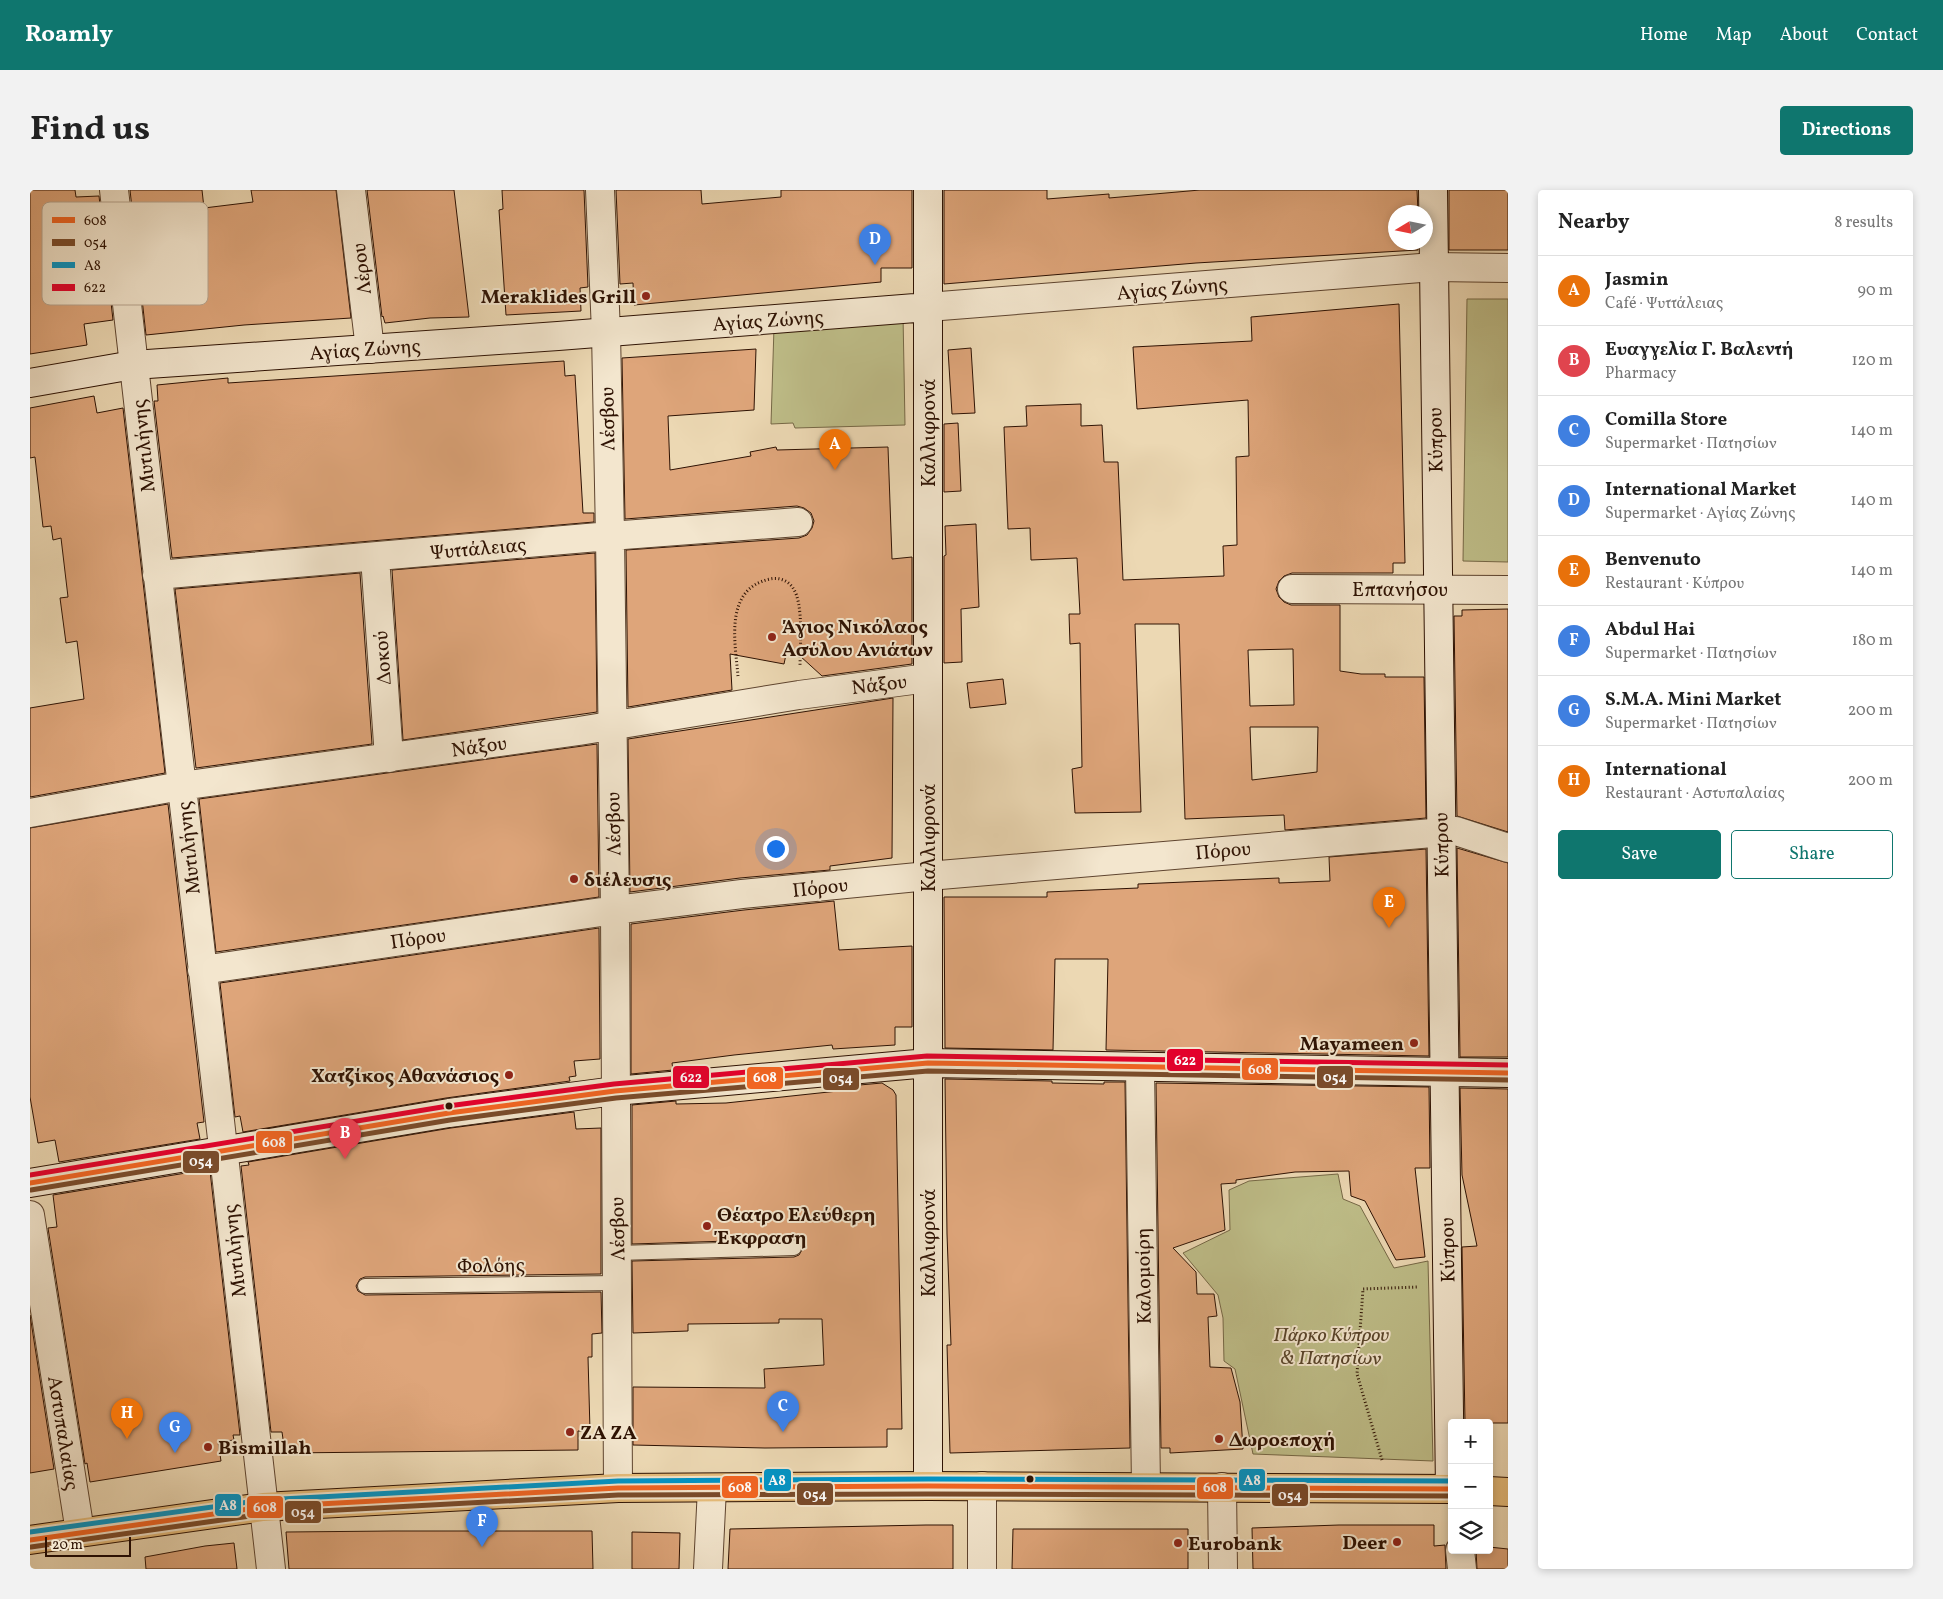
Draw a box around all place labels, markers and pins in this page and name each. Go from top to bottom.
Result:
pin: D [859,224,891,265]
place label: Meraklides Grill [481,284,636,312]
marker: Meraklides Grill [640,290,652,302]
pin: A [819,429,851,470]
place label: Άγιος Νικόλαος Ασύλου Ανιάτων [782,614,933,665]
marker: Άγιος Νικόλαος Ασύλου Ανιάτων [766,631,778,643]
place label: διέλευσις [584,867,671,895]
marker: διέλευσις [568,873,580,885]
pin: E [1373,887,1405,928]
place label: Mayameen [1300,1031,1404,1059]
marker: Mayameen [1408,1037,1420,1049]
place label: Χατζίκος Αθανάσιος [311,1063,499,1091]
marker: Χατζίκος Αθανάσιος [503,1069,515,1081]
unlabelled marker [444,1101,454,1111]
pin: B [329,1118,361,1159]
place label: Θέατρο Ελεύθερη Έκφραση [714,1202,876,1253]
marker: Θέατρο Ελεύθερη Έκφραση [701,1220,713,1232]
pin: C [767,1391,799,1432]
pin: H [111,1398,143,1439]
pin: G [159,1412,191,1453]
place label: ZA ZA [580,1420,637,1448]
marker: ZA ZA [564,1426,576,1438]
place label: Δωροεποχή [1229,1427,1335,1455]
marker: Δωροεποχή [1213,1433,1225,1445]
place label: Bismillah [218,1435,311,1463]
marker: Bismillah [202,1441,214,1453]
unlabelled marker [1025,1474,1035,1484]
pin: F [466,1506,498,1547]
place label: Deer [1342,1530,1387,1558]
place label: Eurobank [1188,1531,1282,1559]
marker: Deer [1391,1536,1403,1548]
marker: Eurobank [1172,1537,1184,1549]

